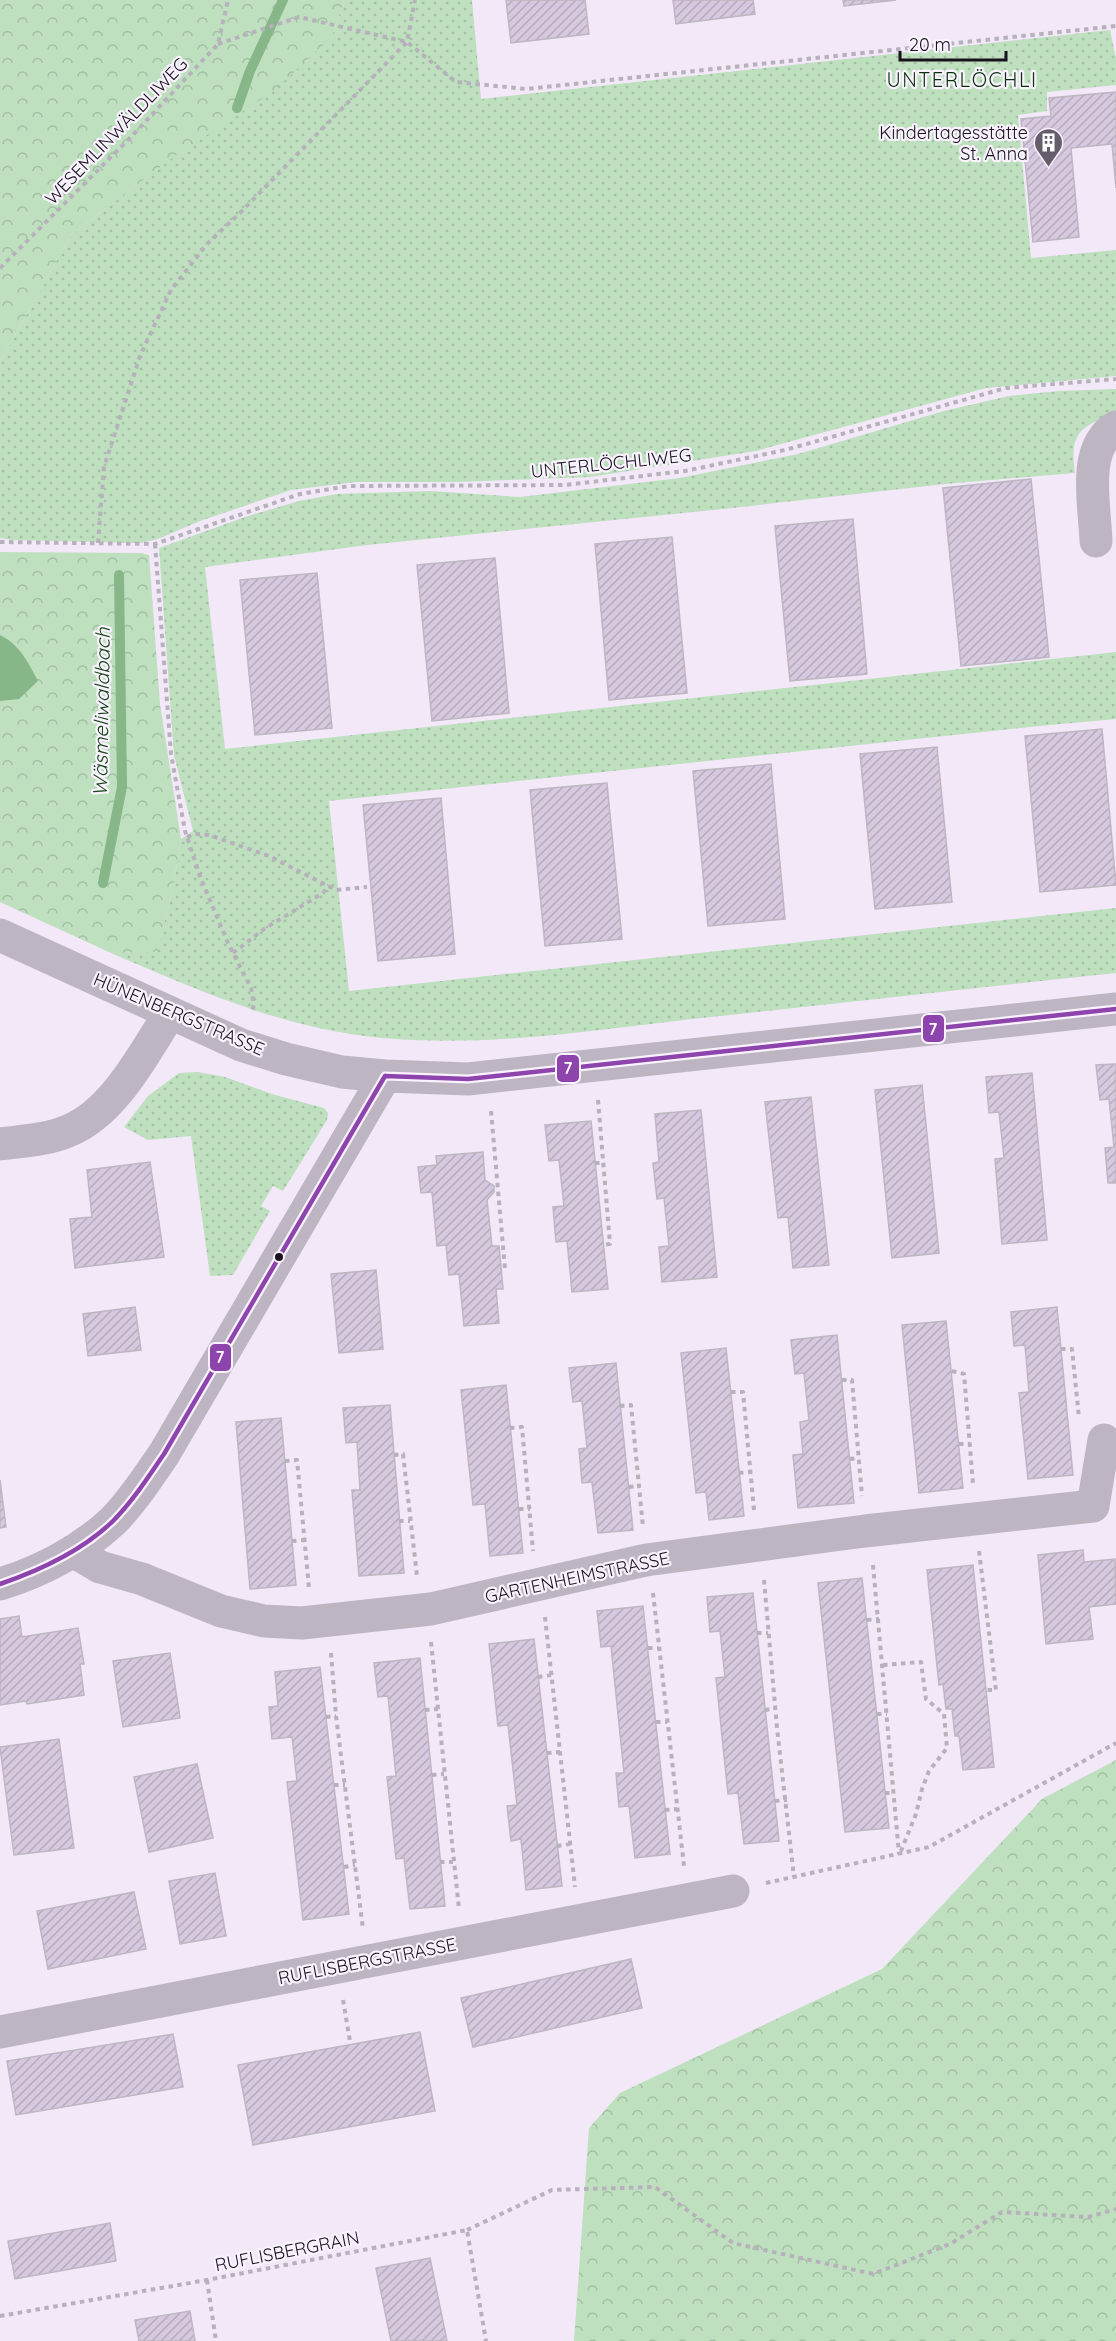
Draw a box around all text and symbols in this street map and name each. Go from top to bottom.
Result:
scale bar [900,24,1006,62]
text: 20 m [909,33,951,56]
street label: WESEMLINWÄLDLIWEG [40,53,192,209]
district label: UNTERLÖCHLI [886,67,1038,92]
place label: Kindertagesstätte St. Anna [879,121,1028,165]
building icon: Kindertagesstätte St. Anna [1033,126,1065,168]
street label: UNTERLÖCHLIWEG [530,443,692,483]
water label: Wäsmeliwaldbach [87,627,115,797]
street label: HÜNENBERGSTRASSE [90,968,268,1060]
line badge: 7 [922,1014,945,1043]
text: 7 [929,1019,938,1039]
line badge: 7 [556,1054,580,1083]
text: 7 [564,1058,573,1078]
unlabelled marker [273,1251,285,1263]
line badge: 7 [209,1343,232,1372]
text: 7 [216,1347,225,1367]
street label: GARTENHEIMSTRASSE [483,1546,671,1608]
street label: RUFLISBERGSTRASSE [276,1932,458,1990]
street label: RUFLISBERGRAIN [213,2226,361,2276]

